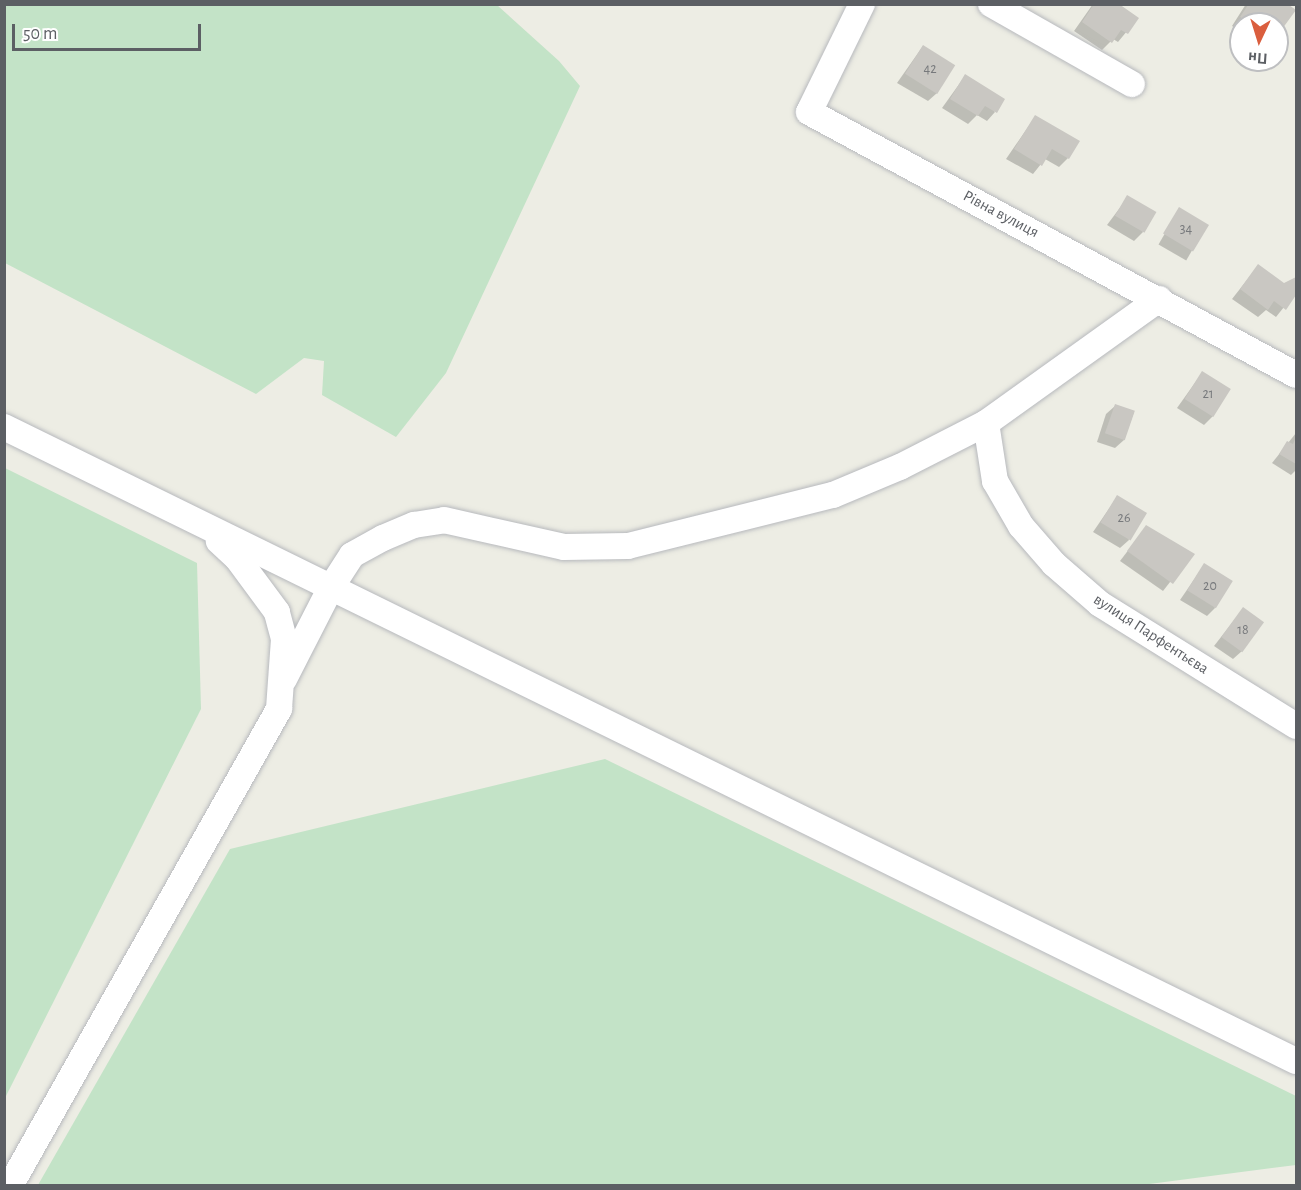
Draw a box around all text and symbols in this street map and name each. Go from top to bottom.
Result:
scale bar [15,12,204,50]
north arrow [1229,12,1289,72]
text: 50 m [23,25,57,43]
text: Пн [1248,49,1268,67]
house number: 42 [923,61,937,77]
street label: Рівна вулиця [960,186,1042,242]
house number: 34 [1180,221,1192,237]
house number: 21 [1202,386,1214,402]
house number: 26 [1118,510,1130,526]
house number: 20 [1203,578,1217,594]
street label: вулиця Парфентьєва [1090,590,1212,678]
house number: 18 [1237,622,1249,638]

